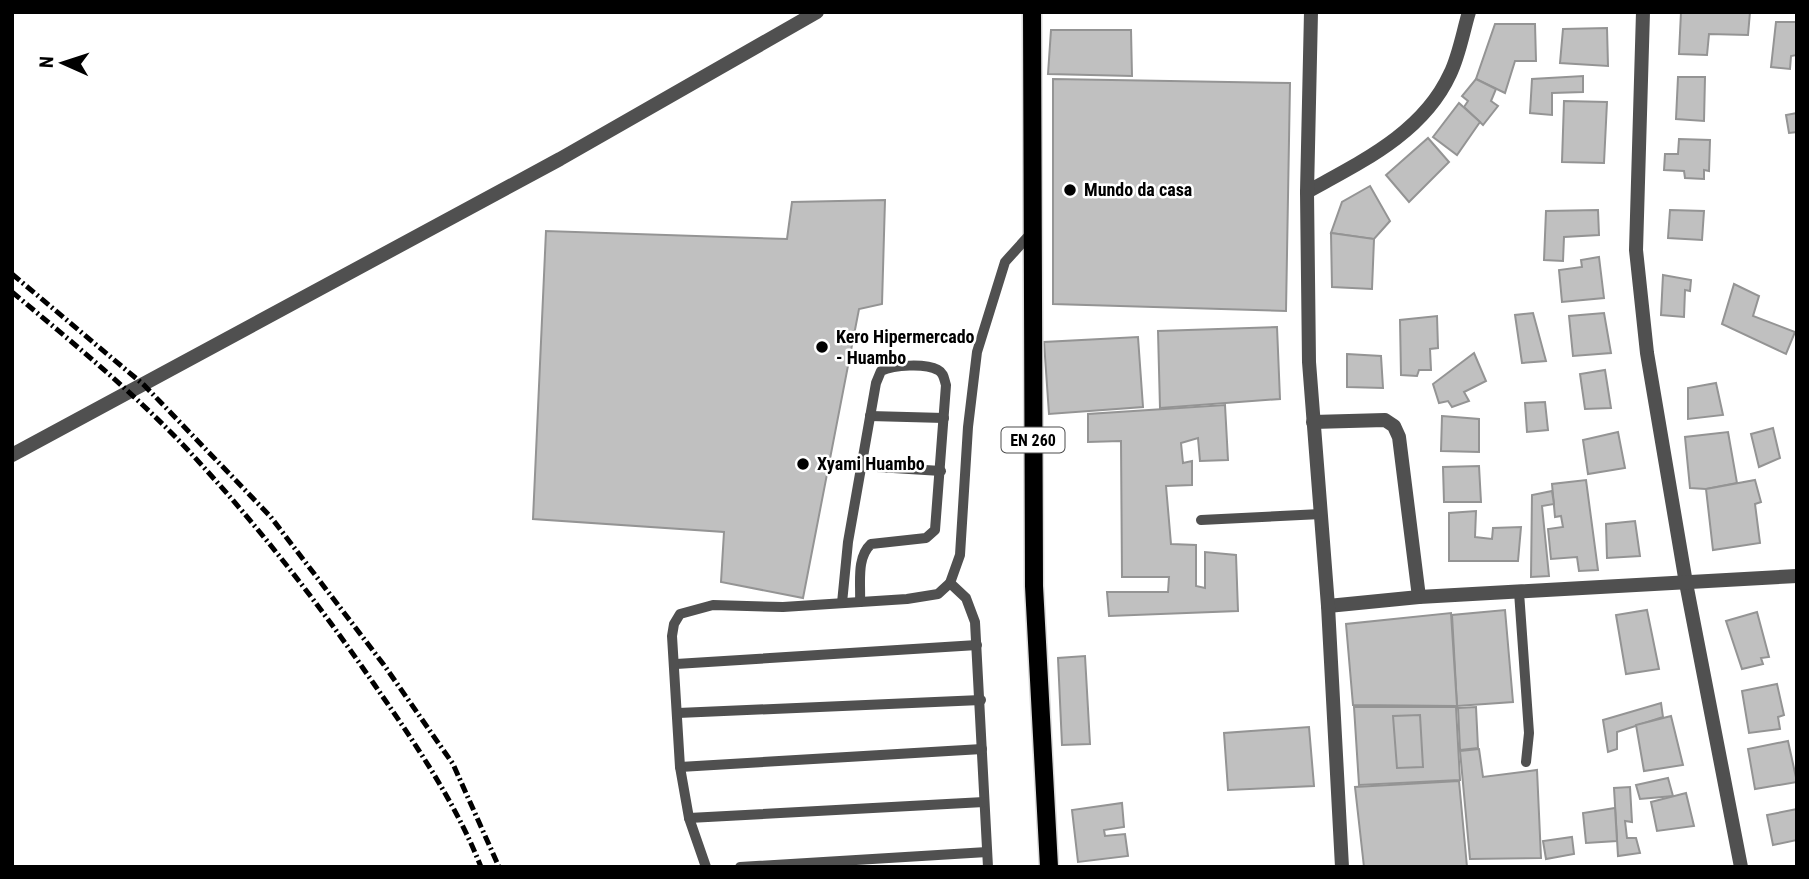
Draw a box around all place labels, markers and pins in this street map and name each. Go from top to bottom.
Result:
place label: Mundo da casa [1084,179,1192,200]
marker: Mundo da casa [1062,182,1078,198]
place label: Kero Hipermercado - Huambo [836,326,975,368]
marker: Kero Hipermercado - Huambo [814,339,830,355]
place label: Xyami Huambo [817,453,925,474]
marker: Xyami Huambo [795,456,811,472]

